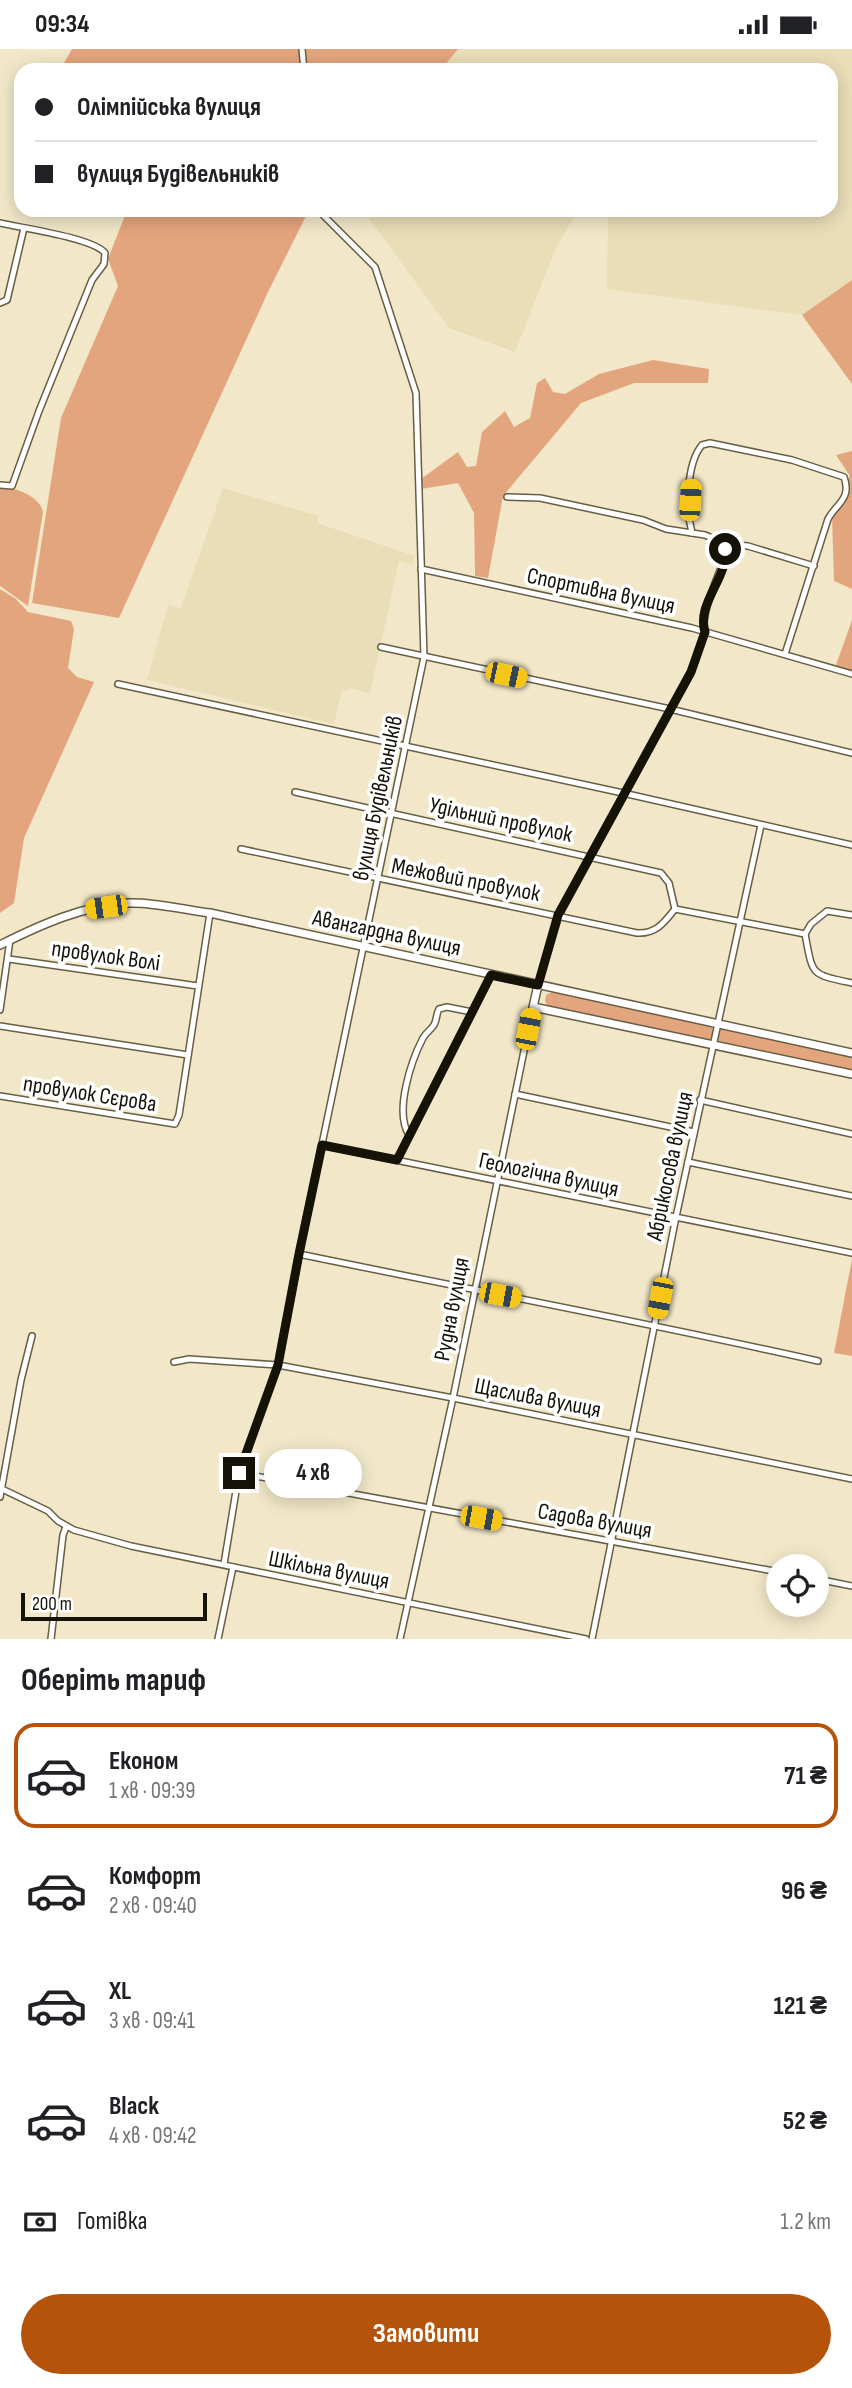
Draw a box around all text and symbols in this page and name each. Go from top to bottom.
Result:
text: 09:34 [35,9,89,40]
text: Олімпійська вулиця [77,92,261,123]
text: вулиця Будівельників [77,159,279,190]
car [679,478,702,522]
route start [709,533,741,565]
street label: Спортивна вулиця [524,562,677,620]
car [484,660,529,690]
street label: вулиця Будівельників [347,713,409,883]
street label: Удільний провулок [427,791,575,849]
street label: Межовий провулок [389,852,543,908]
car [84,894,129,920]
street label: Авангардна вулиця [309,903,463,962]
street label: провулок Волі [50,935,162,977]
car [514,1006,543,1052]
street label: провулок Сєрова [21,1070,159,1118]
street label: Абрикосова вулиця [640,1089,699,1244]
street label: Геологічна вулиця [476,1147,621,1203]
street label: Рудна вулиця [428,1255,476,1363]
car [646,1275,675,1321]
car [478,1281,523,1309]
street label: Щаслива вулиця [472,1372,603,1424]
callout: 4 хв [264,1449,362,1497]
route end [223,1457,255,1489]
text: 4 хв [296,1459,330,1487]
street label: Садова вулиця [536,1497,654,1545]
car [459,1504,504,1532]
street label: Шкільна вулиця [266,1545,392,1595]
map controls [766,1554,829,1617]
button: locate [766,1554,829,1617]
scale bar [21,1590,206,1622]
text: 200 m [32,1593,72,1616]
text: Оберіть тариф [21,1661,206,1700]
icon: car [25,1744,88,1807]
text: Економ [109,1746,178,1777]
text: 71 ₴ [784,1761,827,1792]
text: 1 хв · 09:39 [109,1777,195,1805]
icon: car [25,1859,88,1922]
text: Комфорт [109,1861,201,1892]
text: 96 ₴ [781,1876,827,1907]
text: 2 хв · 09:40 [109,1892,197,1920]
icon: car [25,1974,88,2037]
text: XL [109,1976,131,2007]
text: 121 ₴ [773,1991,827,2022]
text: 3 хв · 09:41 [109,2007,195,2035]
icon: car [25,2089,88,2152]
text: Black [109,2091,159,2122]
text: 52 ₴ [783,2106,827,2137]
text: 4 хв · 09:42 [109,2122,196,2150]
icon: cash [21,2203,59,2241]
text: Готівка [77,2206,148,2237]
text: 1.2 km [781,2208,831,2236]
button: Замовити [21,2294,831,2374]

